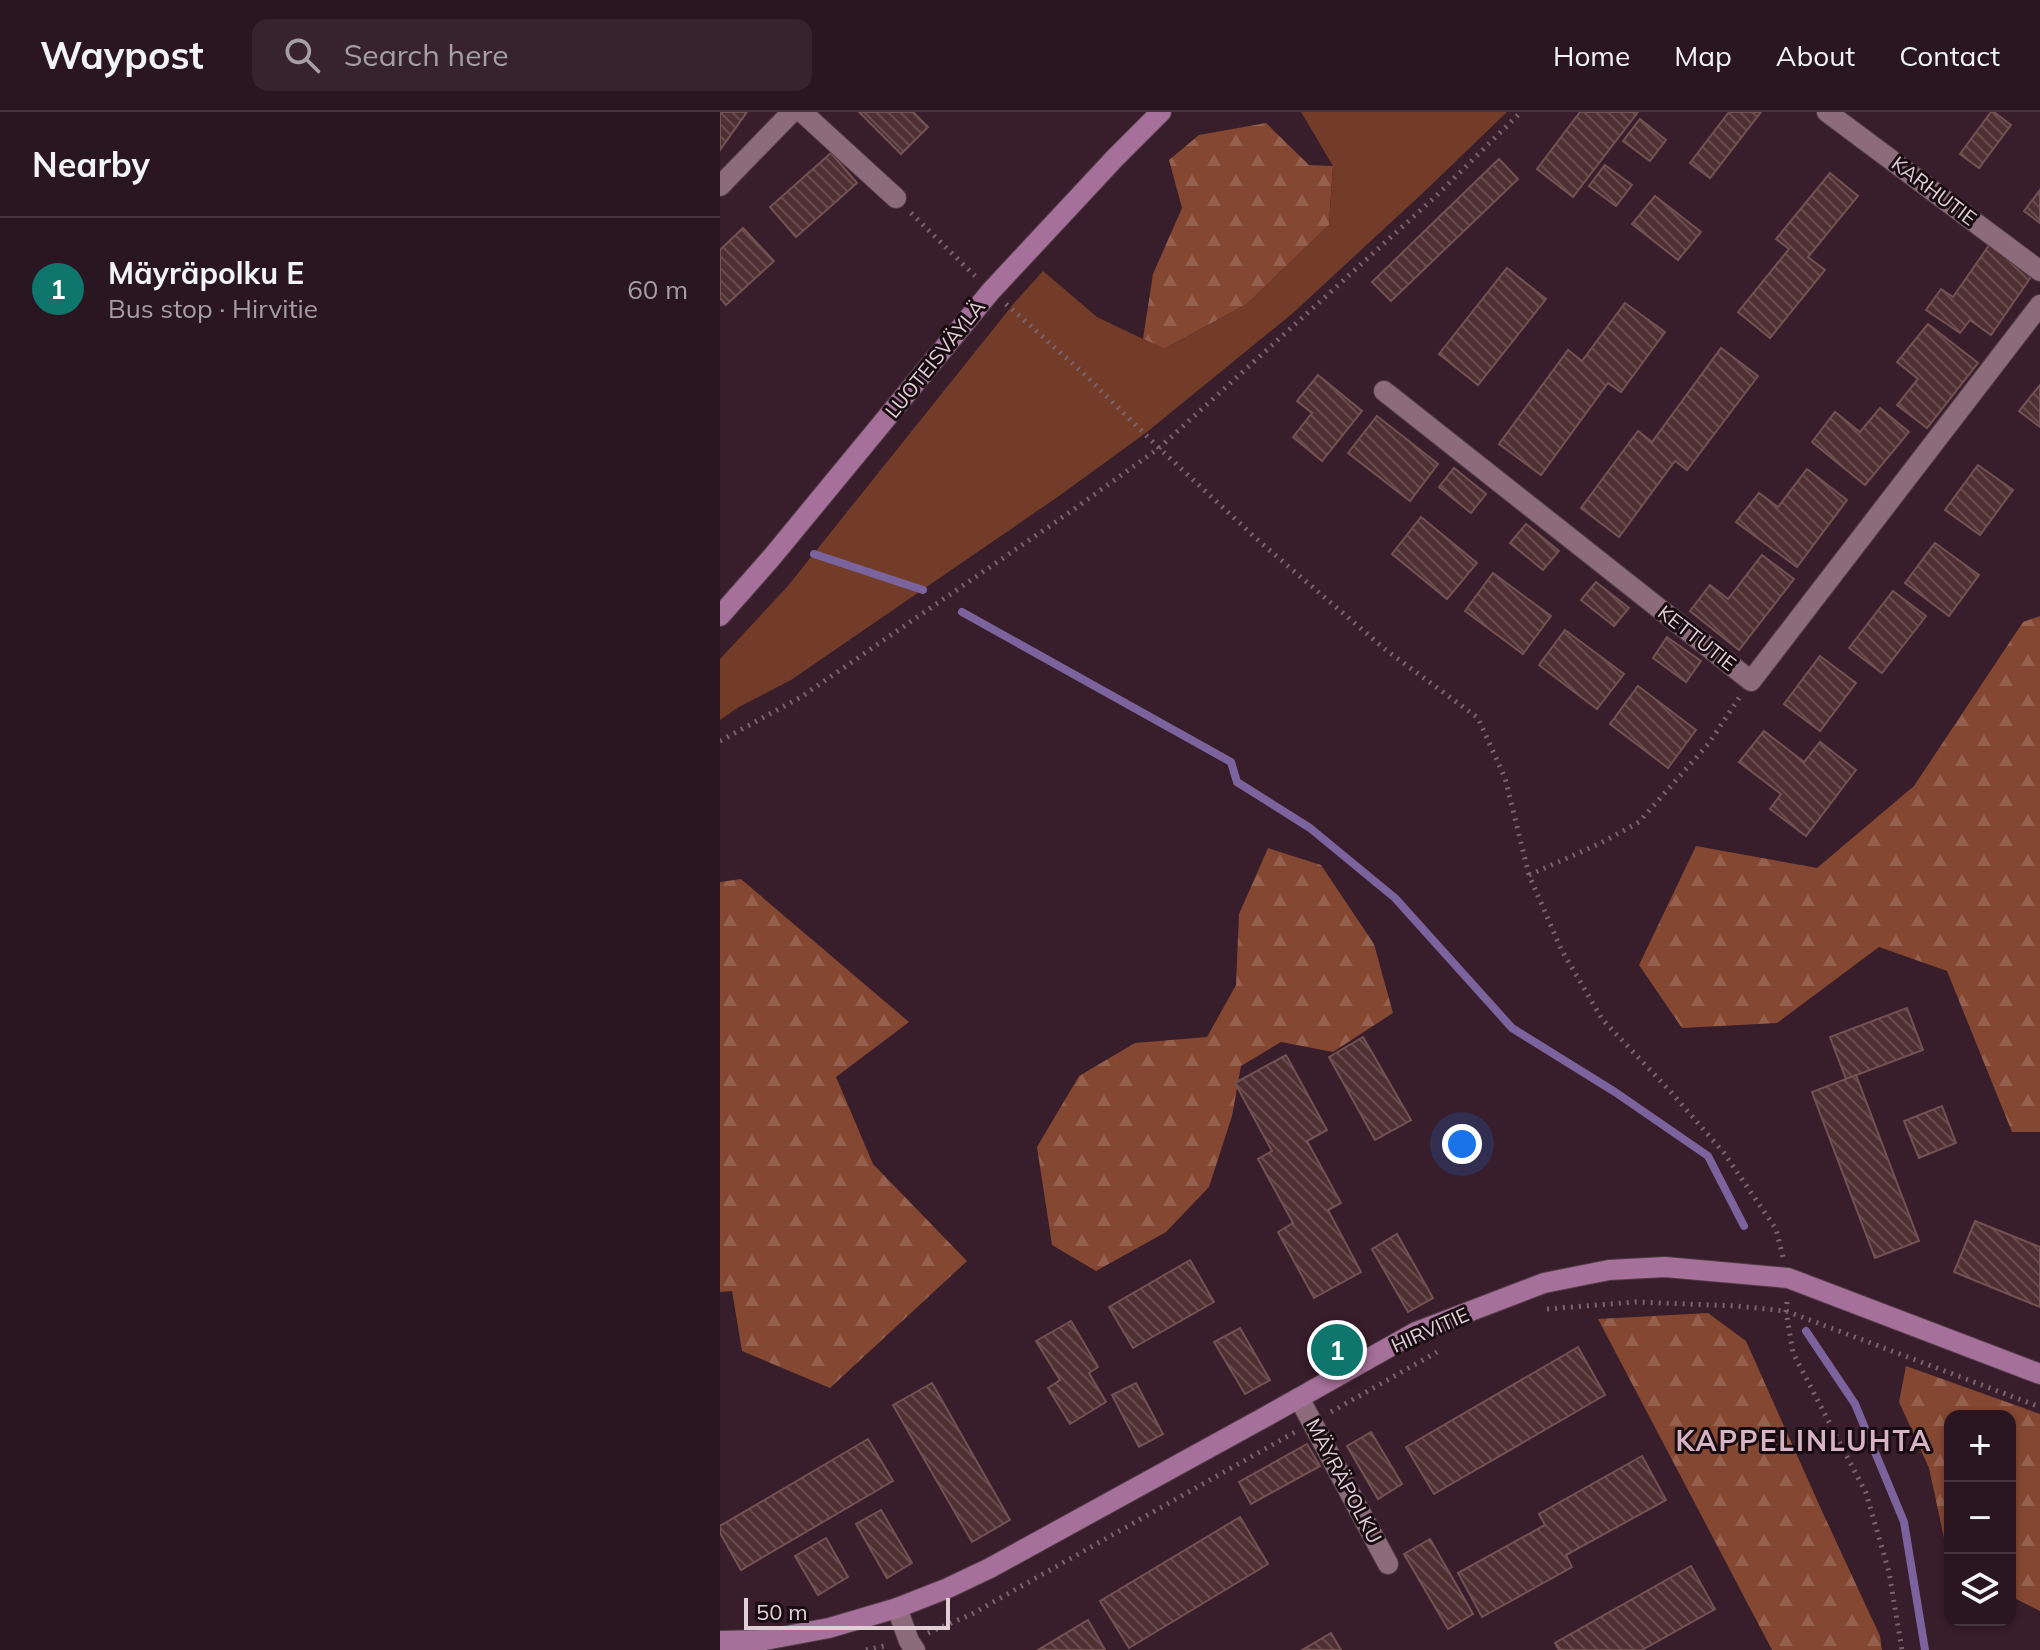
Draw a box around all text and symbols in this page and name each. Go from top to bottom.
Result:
search box [252,19,812,91]
text: Waypost [40,31,204,79]
icon: search [280,33,324,77]
text: Search here [344,36,509,74]
text: Home [1553,38,1630,73]
text: Map [1674,38,1732,73]
text: About [1776,38,1855,73]
text: Contact [1899,38,2000,73]
text: Nearby [32,143,150,186]
street label: KARHUTIE [1887,151,1982,231]
text: Mäyräpolku E [108,254,304,292]
text: 1 [50,273,66,306]
text: 60 m [627,273,688,306]
text: Bus stop · Hirvitie [108,292,318,325]
street label: LUOTEISVÄYLÄ [879,294,990,423]
street label: KETTUTIE [1653,599,1741,676]
your location [1442,1124,1482,1164]
street label: HIRVITIE [1387,1301,1472,1358]
pin: 1 [1311,1320,1363,1380]
map controls [1944,1410,2016,1626]
button: + [1944,1410,2016,1482]
street label: MÄYRÄPOLKU [1301,1414,1388,1547]
district label: KAPPELINLUHTA [1675,1423,1933,1458]
button: − [1944,1482,2016,1554]
button: layers [1944,1554,2016,1626]
scale bar [744,1594,950,1630]
text: 50 m [756,1598,807,1626]

